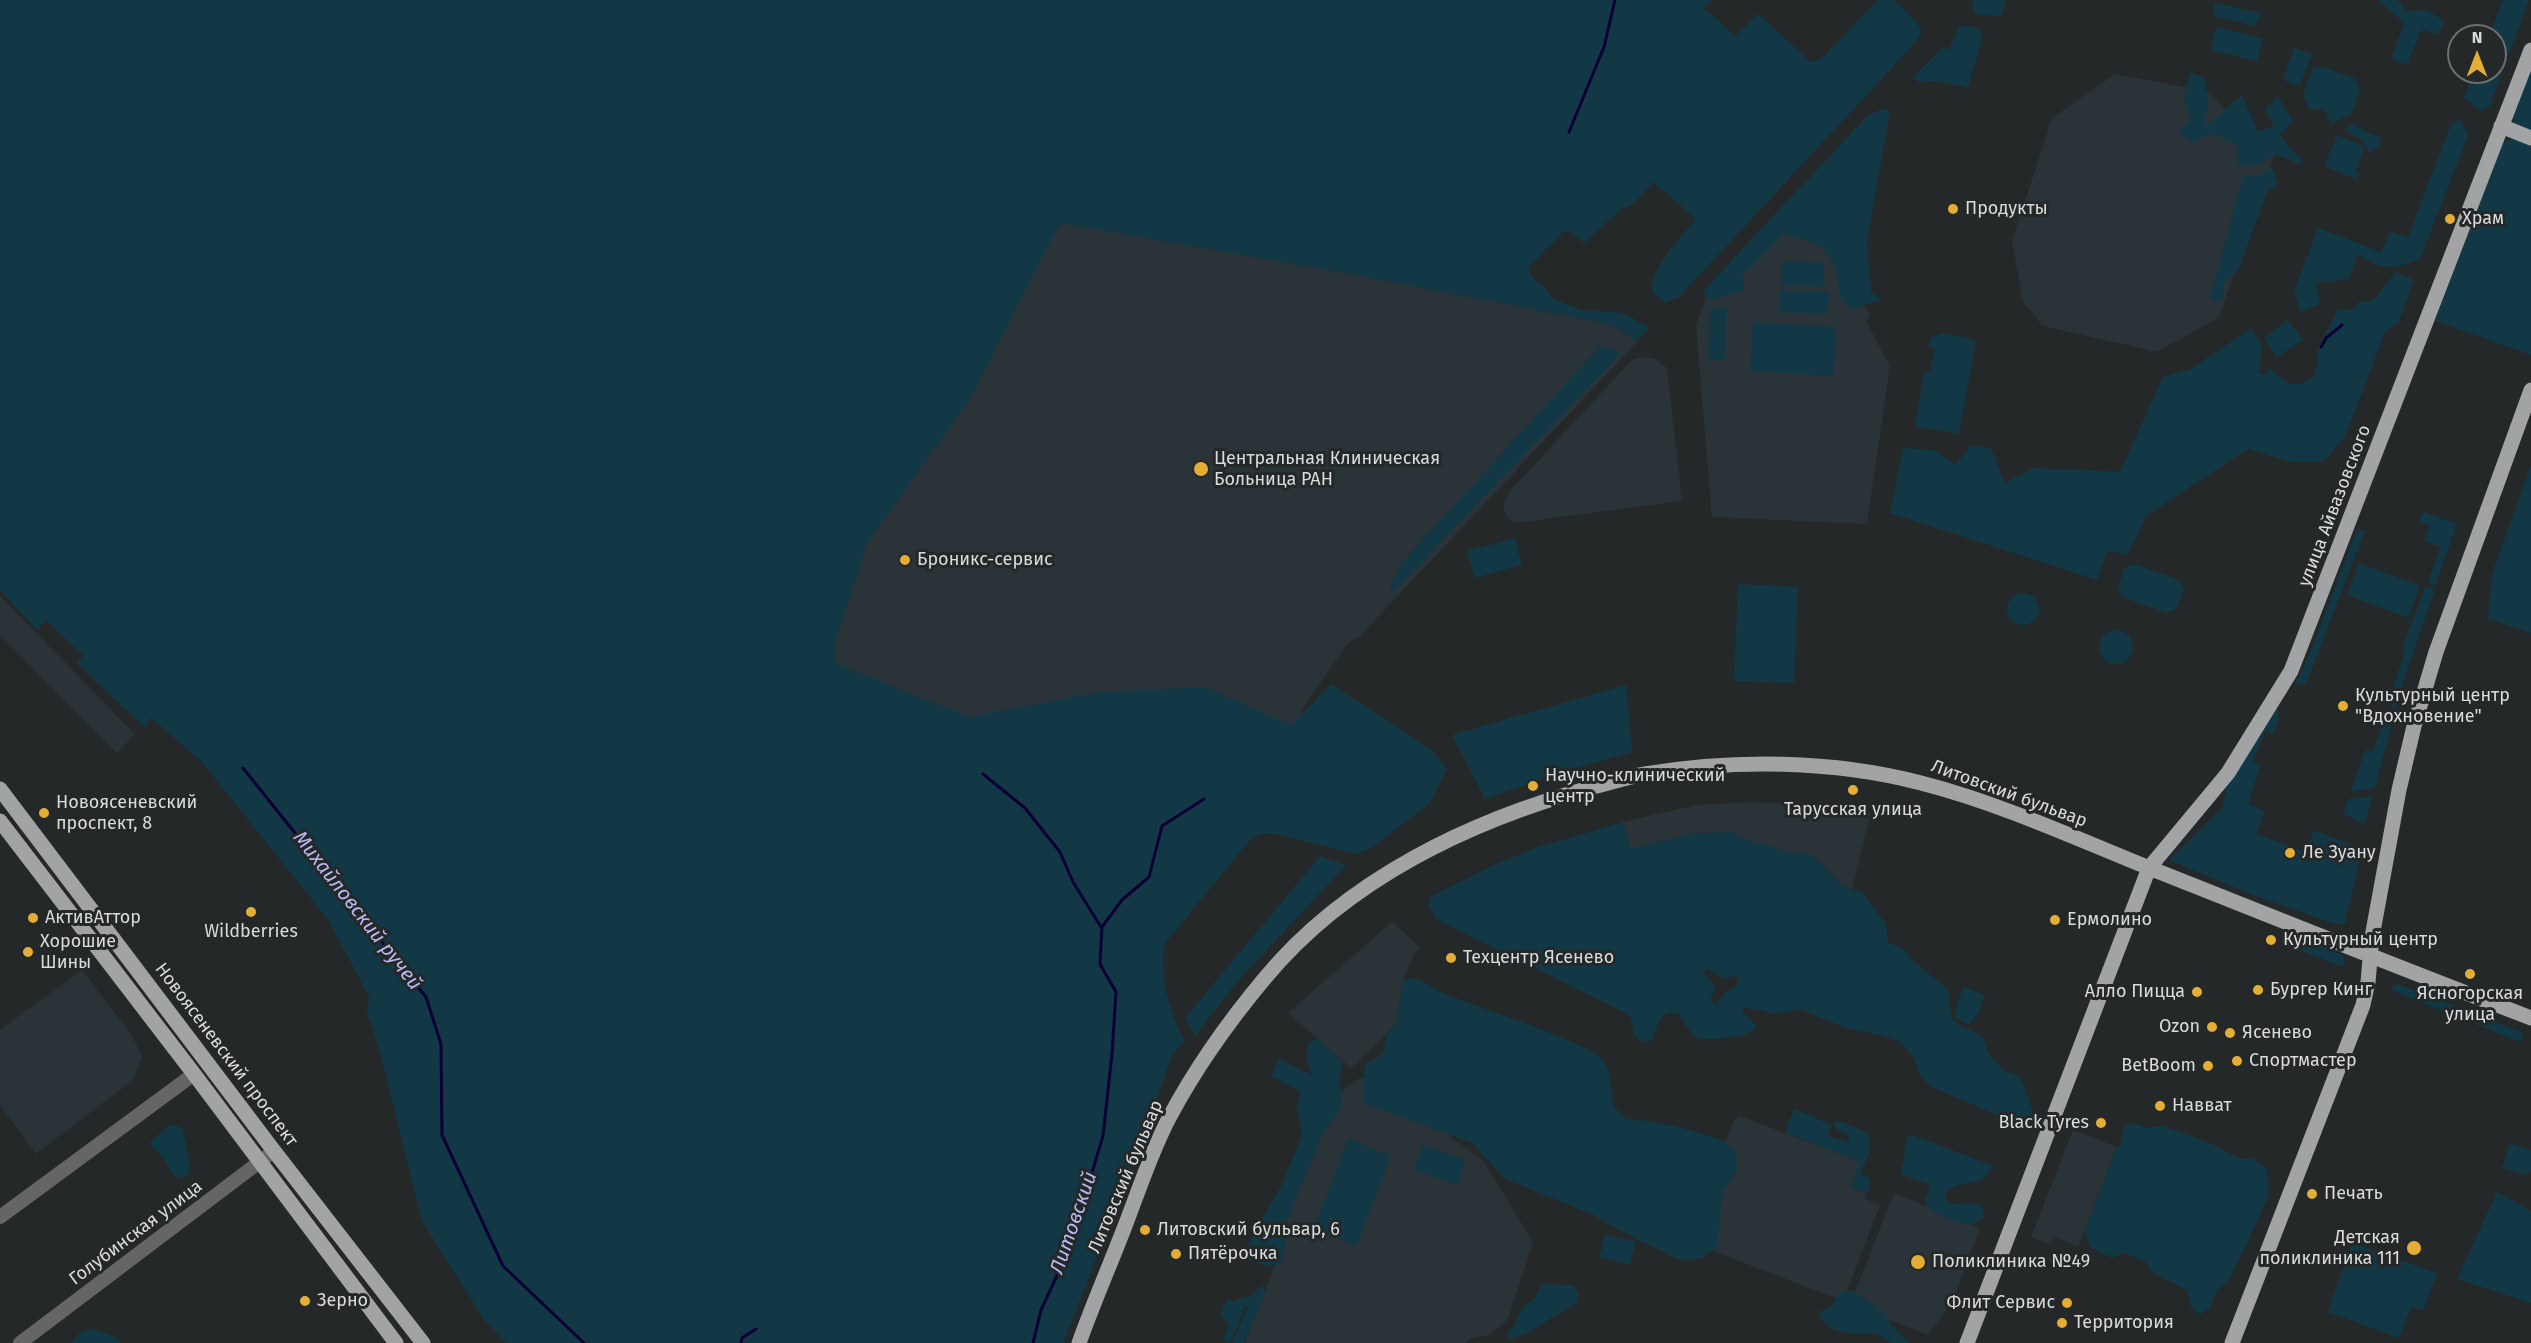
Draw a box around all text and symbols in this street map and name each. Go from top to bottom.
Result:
north arrow [2447,24,2507,84]
text: N [2472,28,2482,47]
place label: Продукты [1965,198,2048,220]
marker: Продукты [1946,202,1960,216]
place label: Храм [2462,208,2504,230]
marker: Храм [2443,212,2457,226]
street label: улица Айвазовского [2294,422,2376,590]
place label: Центральная Клиническая Больница РАН [1214,448,1440,490]
marker: Центральная Клиническая Больница РАН [1192,460,1210,478]
place label: Броникс-сервис [917,549,1053,571]
marker: Броникс-сервис [898,553,912,567]
place label: Культурный центр "Вдохновение" [2355,685,2510,728]
marker: Культурный центр "Вдохновение" [2336,699,2350,713]
street label: Литовский бульвар [1928,756,2090,832]
place label: Научно-клинический центр [1545,765,1725,808]
marker: Научно-клинический центр [1526,779,1540,793]
marker: Тарусская улица [1846,783,1860,797]
place label: Новоясеневский проспект, 8 [56,792,197,834]
place label: Тарусская улица [1784,799,1922,821]
marker: Новоясеневский проспект, 8 [37,806,51,820]
water label: Михайловский ручей [288,827,426,995]
place label: Ле Зуану [2302,842,2376,864]
marker: Ле Зуану [2283,846,2297,860]
marker: Wildberries [244,905,258,919]
place label: АктивАттор [45,907,141,929]
place label: Ермолино [2067,909,2152,931]
marker: АктивАттор [26,911,40,925]
marker: Ермолино [2048,913,2062,927]
place label: Wildberries [204,921,298,943]
place label: Культурный центр [2283,929,2438,951]
place label: Хорошие Шины [40,931,116,974]
marker: Культурный центр [2264,933,2278,947]
marker: Хорошие Шины [21,945,35,959]
place label: Техцентр Ясенево [1463,947,1614,969]
marker: Техцентр Ясенево [1444,951,1458,965]
street label: Новоясеневский проспект [150,959,302,1151]
marker: Ясногорская улица [2463,967,2477,981]
place label: Бургер Кинг [2270,979,2372,1001]
place label: Алло Пицца [2085,981,2185,1003]
marker: Бургер Кинг [2251,983,2265,997]
place label: Ясногорская улица [2417,983,2523,1026]
marker: Алло Пицца [2190,985,2204,999]
place label: Ozon [2159,1016,2200,1038]
marker: Ozon [2205,1020,2219,1034]
place label: Ясенево [2242,1022,2312,1044]
marker: Ясенево [2223,1026,2237,1040]
place label: Спортмастер [2249,1050,2357,1072]
marker: Спортмастер [2230,1054,2244,1068]
place label: BetBoom [2121,1055,2196,1077]
marker: BetBoom [2201,1059,2215,1073]
place label: Навват [2172,1095,2232,1117]
street label: Литовский бульвар [1084,1097,1168,1257]
marker: Навват [2153,1099,2167,1113]
place label: Black Tyres [1998,1112,2089,1134]
marker: Black Tyres [2094,1116,2108,1130]
water label: Литовский [1045,1169,1103,1277]
street label: Голубинская улица [65,1176,207,1290]
place label: Печать [2324,1183,2383,1205]
marker: Печать [2305,1187,2319,1201]
place label: Литовский бульвар, 6 [1157,1219,1340,1241]
marker: Литовский бульвар, 6 [1138,1223,1152,1237]
place label: Детская поликлиника 111 [2259,1227,2400,1270]
marker: Детская поликлиника 111 [2405,1239,2423,1257]
place label: Пятёрочка [1188,1243,1278,1265]
marker: Пятёрочка [1169,1247,1183,1261]
place label: Поликлиника №49 [1932,1251,2090,1273]
marker: Поликлиника №49 [1909,1253,1927,1271]
place label: Зерно [317,1290,368,1312]
place label: Флит Сервис [1947,1292,2055,1314]
marker: Зерно [298,1294,312,1308]
marker: Флит Сервис [2060,1296,2074,1310]
place label: Территория [2074,1312,2174,1334]
marker: Территория [2055,1316,2069,1330]

